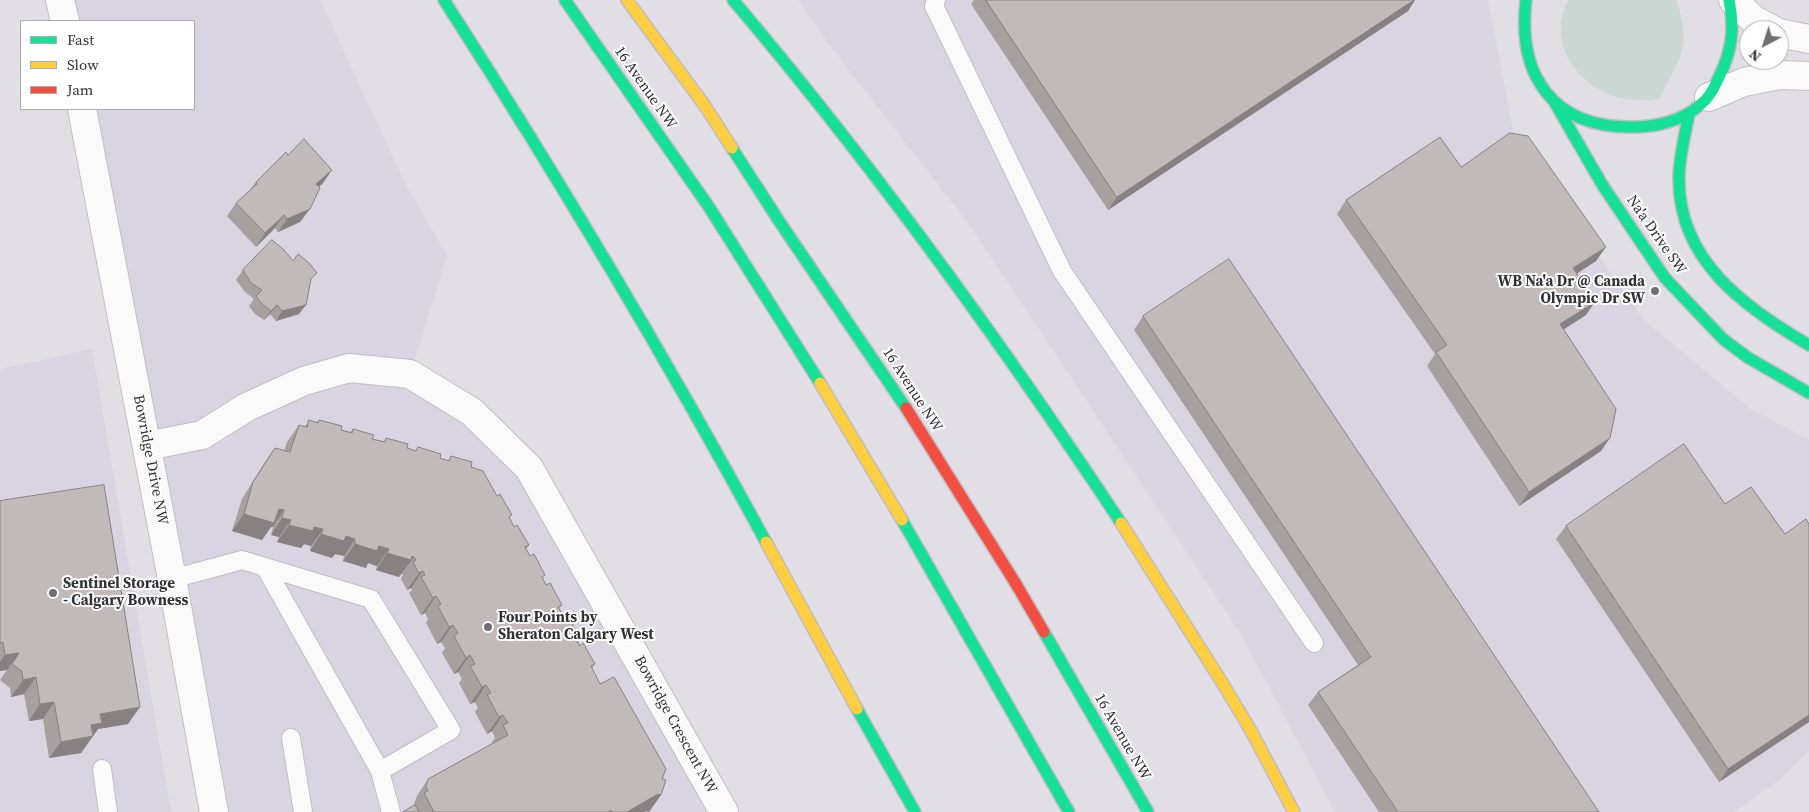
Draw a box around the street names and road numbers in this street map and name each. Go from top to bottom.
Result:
street label: 16 Avenue NW [610,43,680,133]
street label: Na'a Drive SW [1622,192,1690,278]
street label: 16 Avenue NW [878,345,946,435]
street label: Bowridge Drive NW [129,393,171,527]
street label: Bowridge Crescent NW [630,653,720,797]
street label: 16 Avenue NW [1090,691,1154,783]

